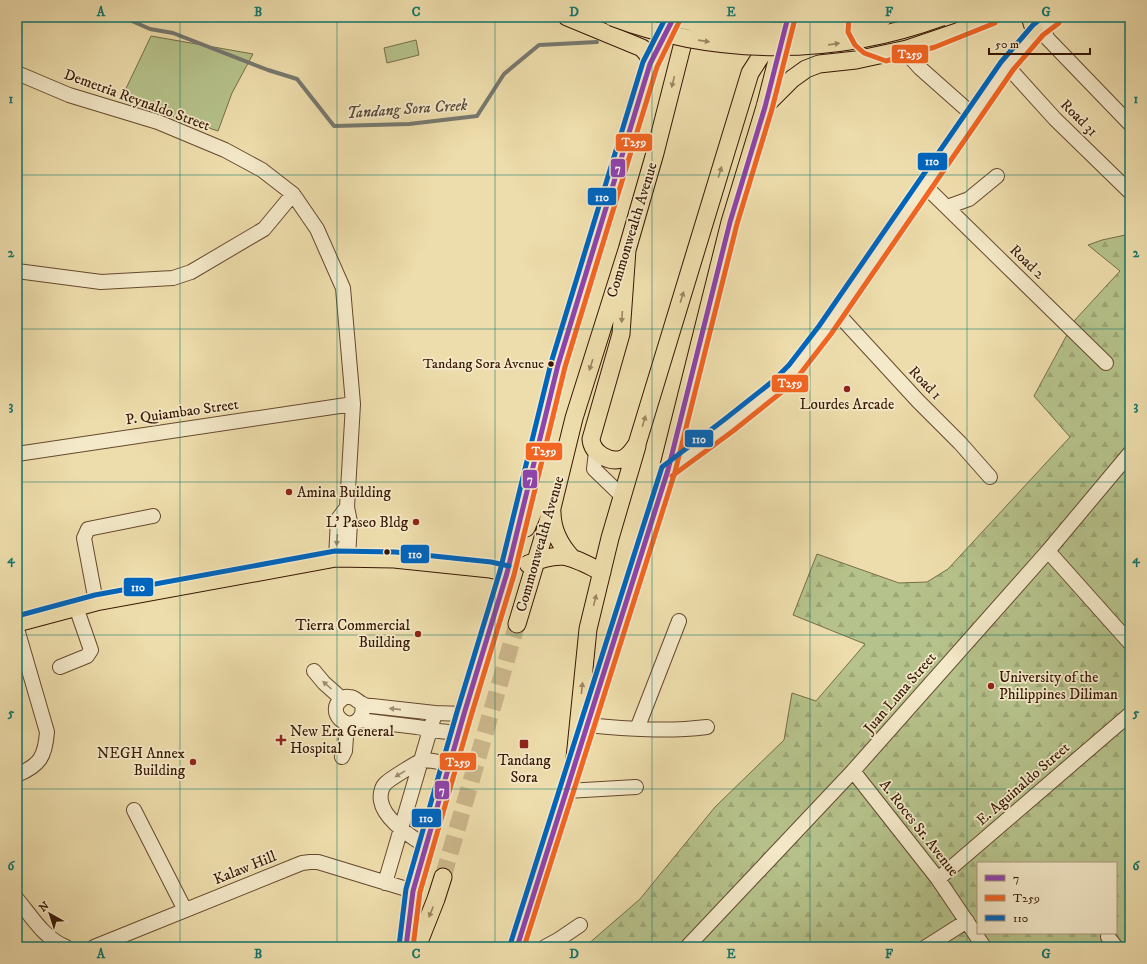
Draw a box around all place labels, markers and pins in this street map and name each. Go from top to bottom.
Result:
place label: Tandang Sora Avenue [423,355,544,373]
marker: Tandang Sora Avenue [546,359,556,369]
marker: Lourdes Arcade [842,384,852,394]
place label: Lourdes Arcade [800,395,894,414]
place label: Amina Building [297,483,391,502]
marker: Amina Building [284,487,294,497]
place label: L' Paseo Bldg [326,513,409,532]
marker: L' Paseo Bldg [411,517,421,527]
unlabelled marker [382,547,392,557]
place label: Tierra Commercial Building [295,616,411,652]
marker: Tierra Commercial Building [413,629,423,639]
place label: University of the Philippines Diliman [999,668,1118,704]
marker: University of the Philippines Diliman [986,681,996,691]
place label: New Era General Hospital [290,722,394,758]
marker: New Era General Hospital [275,734,287,746]
marker: Tandang Sora [518,738,530,750]
place label: NEGH Annex Building [97,744,186,780]
place label: Tandang Sora [497,751,551,787]
marker: NEGH Annex Building [188,757,198,767]

